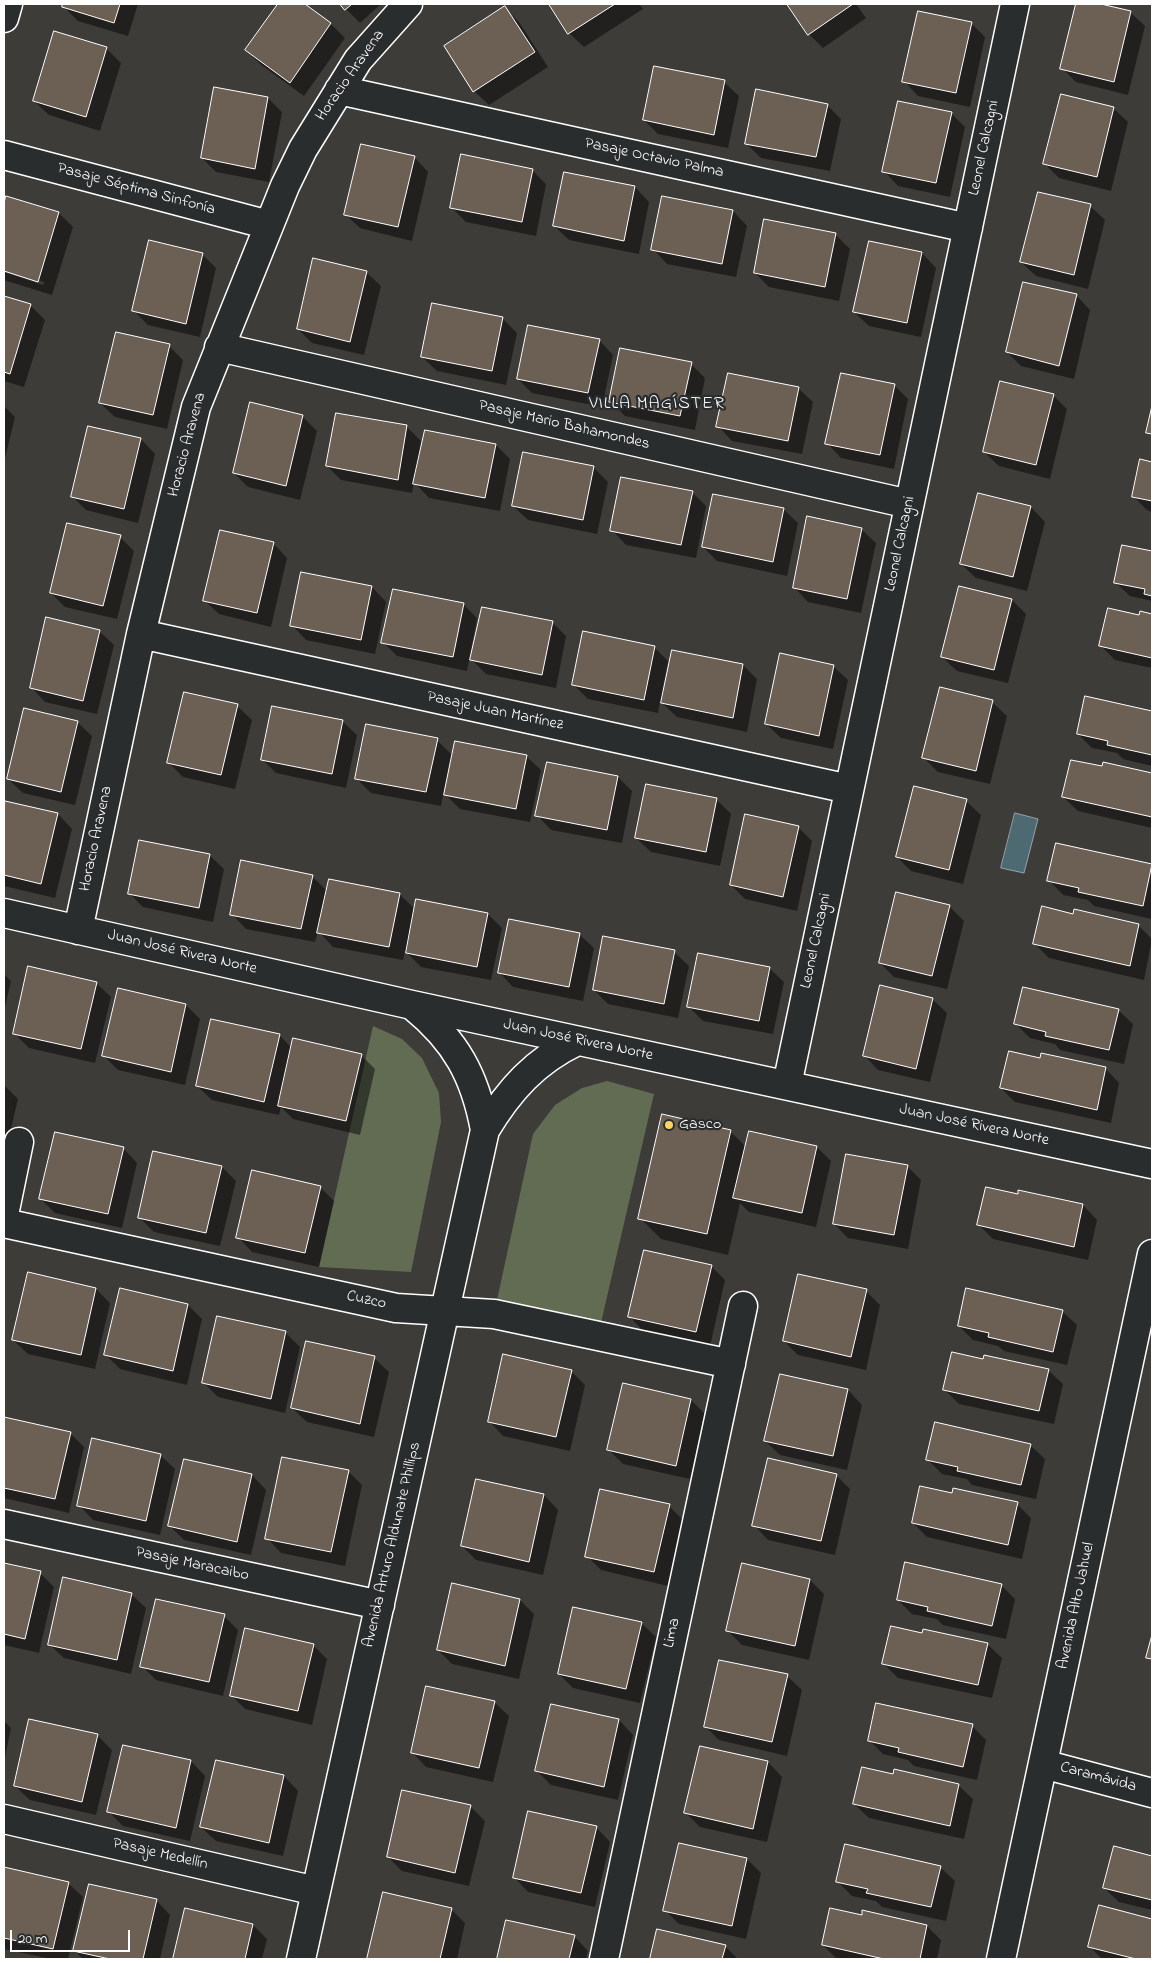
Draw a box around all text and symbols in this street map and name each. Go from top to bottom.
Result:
street label: Horacio Aravena [312,27,390,125]
street label: Leonel Calcagni [966,99,1004,197]
street label: Pasaje Octavio Palma [583,135,725,183]
street label: Pasaje Séptima Sinfonía [55,160,217,220]
street label: Horacio Aravena [165,391,211,499]
district label: VILLA MAGÍSTER [587,394,727,416]
street label: Pasaje Mario Bahamondes [476,397,652,455]
street label: Leonel Calcagni [882,495,920,593]
street label: Pasaje Juan Martínez [425,688,565,736]
street label: Horacio Aravena [76,785,118,893]
street label: Leonel Calcagni [798,892,836,990]
street label: Juan José Rivera Norte [105,926,259,980]
street label: Juan José Rivera Norte [501,1016,655,1066]
street label: Juan José Rivera Norte [897,1101,1051,1151]
place label: Gasco [679,1115,721,1135]
marker: Gasco [663,1119,675,1131]
street label: Cuzco [344,1287,388,1315]
street label: Avenida Arturo Aldunate Phillips [360,1440,426,1650]
street label: Avenida Alto Jahuel [1054,1541,1100,1671]
street label: Pasaje Maracaibo [134,1544,250,1586]
street label: Lima [661,1616,685,1650]
street label: Caramávida [1058,1759,1138,1797]
street label: Pasaje Medellín [110,1835,210,1875]
scale bar [12,1920,132,1952]
text: 20 m [18,1928,47,1950]

